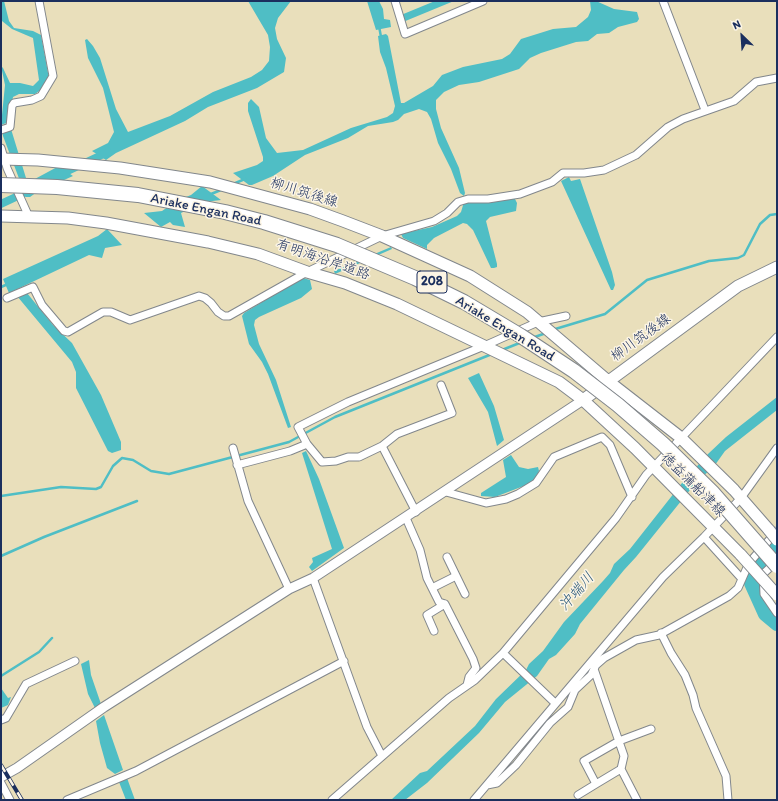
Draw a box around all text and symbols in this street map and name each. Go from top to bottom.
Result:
north arrow [722,16,762,56]
text: N [731,17,743,32]
street label: 柳川筑後線 [268,175,340,211]
street label: Ariake Engan Road [149,190,263,230]
street label: 有明海沿岸道路 [274,236,372,284]
road number: 208 [417,271,447,293]
street label: Ariake Engan Road [452,293,558,365]
street label: 柳川筑後線 [608,311,674,365]
street label: 徳益蒲船津線 [657,449,729,521]
water label: 沖端川 [555,569,599,615]

